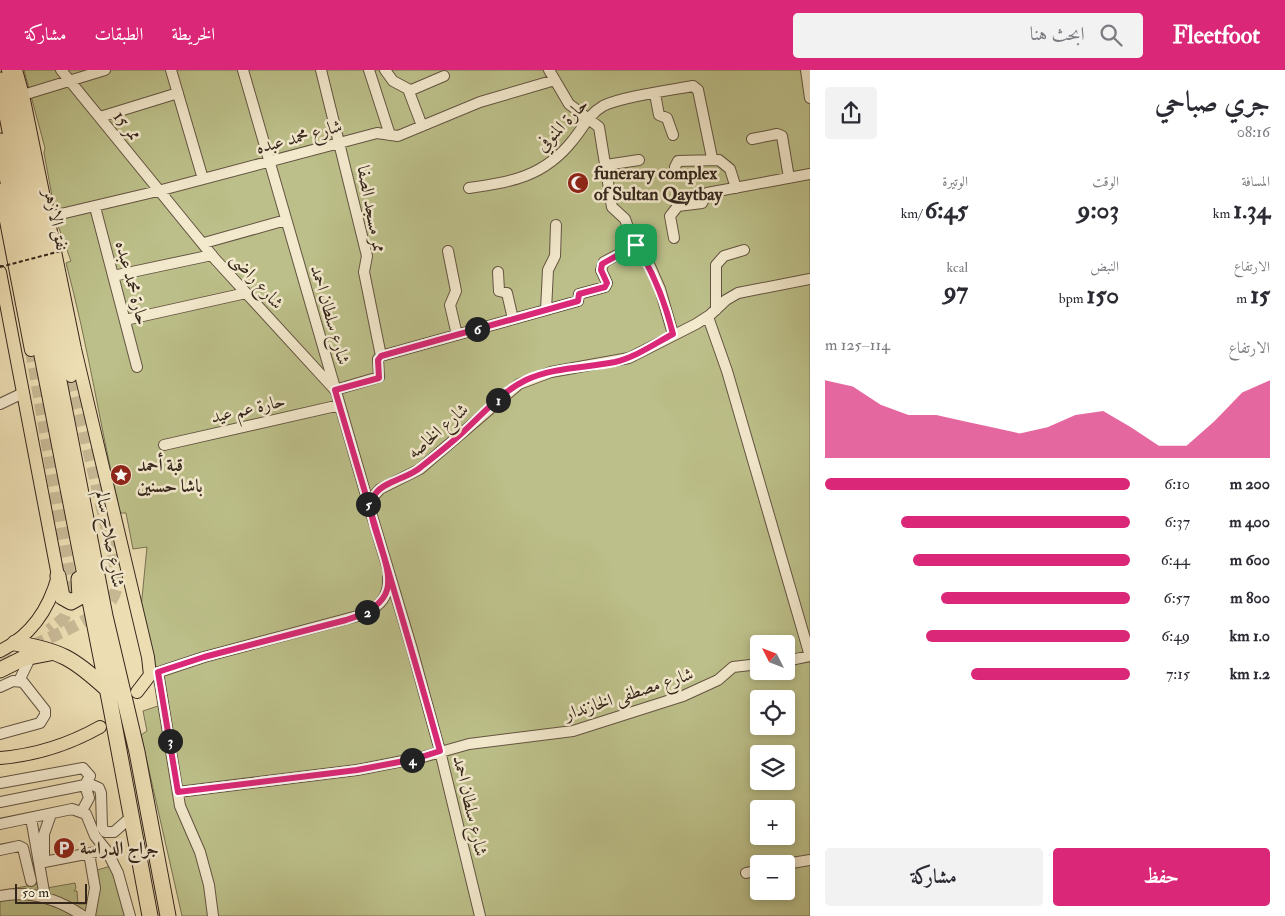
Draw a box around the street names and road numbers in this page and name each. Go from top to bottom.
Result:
street label: حارة المنوفي [531,93,595,159]
street label: ممر 15 [108,106,146,146]
street label: شارع محمد عبده [253,114,346,162]
street label: ممر مسجد الصفا [351,164,391,254]
street label: نفق الازهر [38,185,74,253]
street label: حارة محمد عبده [110,238,154,328]
street label: شارع راضى [223,248,289,316]
street label: شارع سلطان احمد [302,263,355,368]
street label: حارة عم عيد [208,389,289,434]
street label: شارع الخاصه [403,398,475,466]
street label: شارع صلاح سالم [86,489,130,590]
street label: شارع مصطفى الخازندار [560,662,697,729]
street label: شارع سلطان احمد [444,753,493,859]

